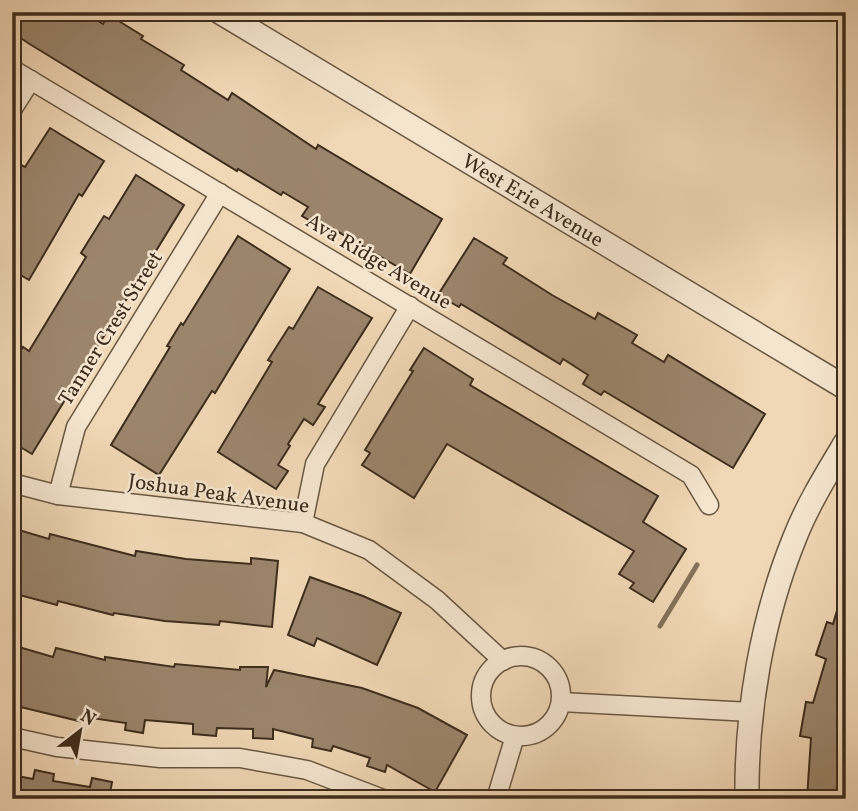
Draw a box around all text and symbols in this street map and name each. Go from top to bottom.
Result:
street label: West Erie Avenue [456,148,609,255]
street label: Ava Ridge Avenue [300,207,457,317]
street label: Tanner Crest Street [52,246,171,412]
street label: Joshua Peak Avenue [126,467,311,522]
north arrow [46,696,116,766]
text: N [75,703,101,733]

